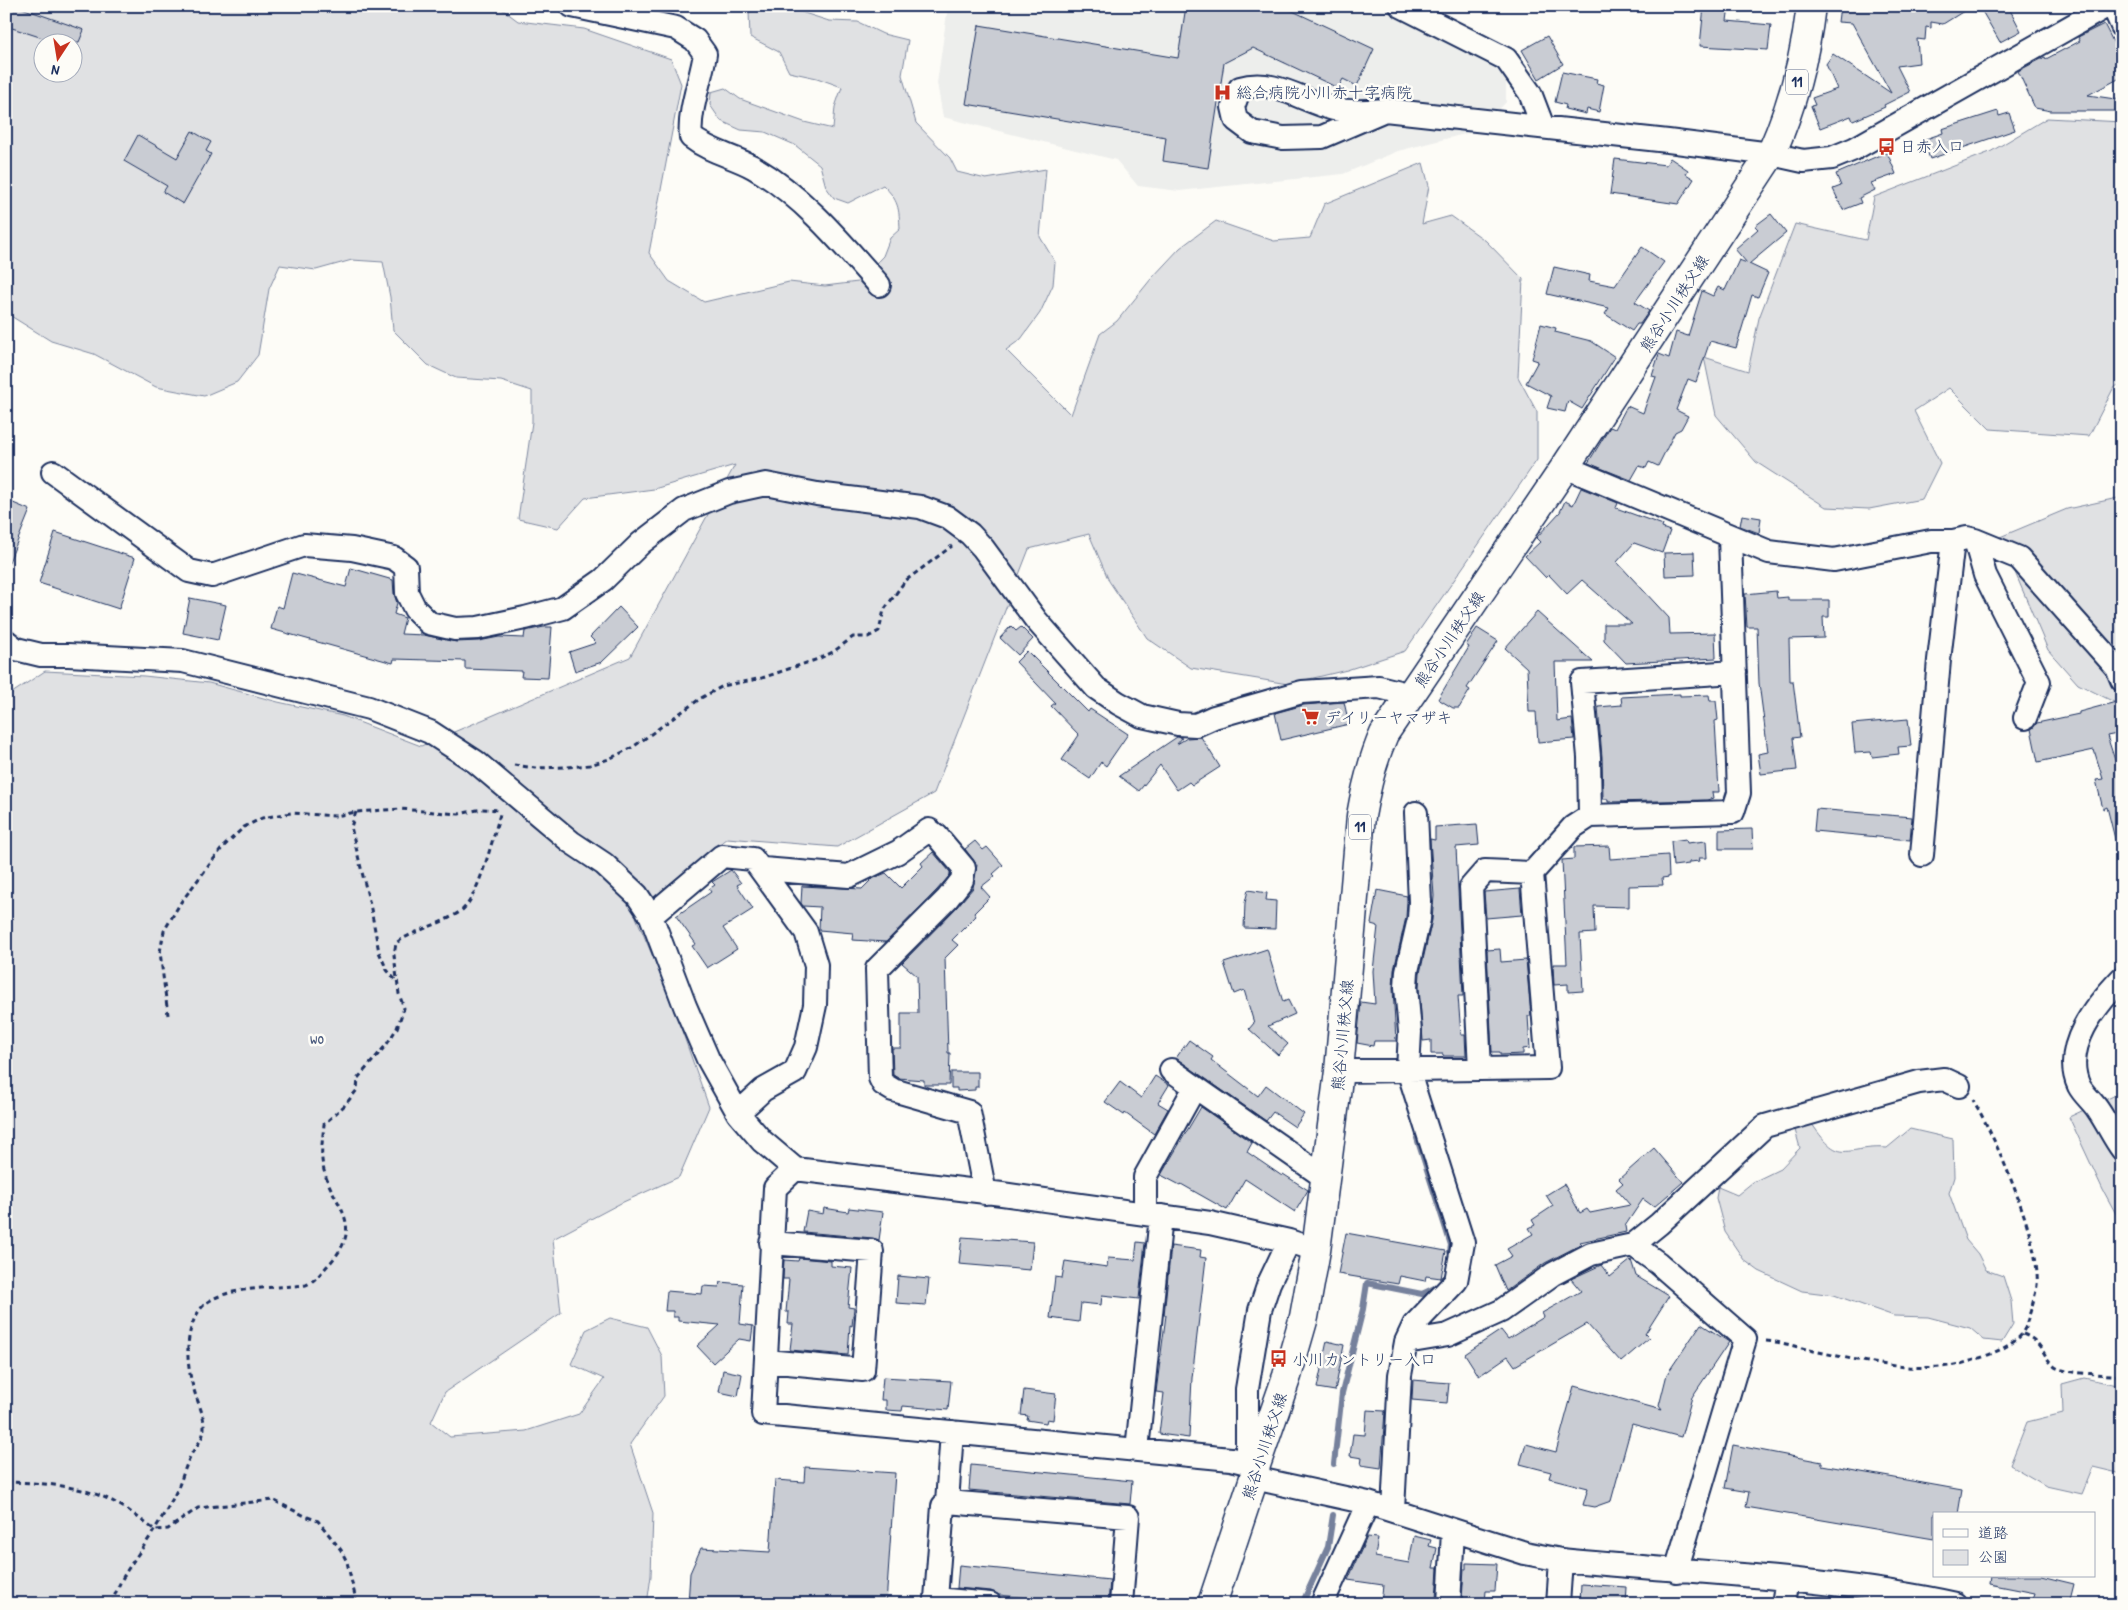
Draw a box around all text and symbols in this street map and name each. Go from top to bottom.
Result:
north arrow [32,32,82,82]
text: N [49,61,61,81]
road number: 11 [1786,70,1808,94]
place label: 総合病院小川赤十字病院 [1236,81,1412,103]
hospital icon: 総合病院小川赤十字病院 [1212,82,1232,102]
place label: 日赤入口 [1900,135,1964,157]
bus stop icon: 日赤入口 [1876,136,1896,156]
street label: 熊谷小川秩父線 [1634,250,1714,356]
street label: 熊谷小川秩父線 [1409,586,1489,692]
place label: デイリーヤマザキ [1325,706,1452,728]
supermarket icon: デイリーヤマザキ [1301,707,1321,727]
road number: 11 [1349,814,1371,840]
street label: 熊谷小川秩父線 [1326,978,1358,1092]
park label: wo [310,1027,324,1049]
place label: 小川カントリー入口 [1292,1348,1436,1370]
bus stop icon: 小川カントリー入口 [1268,1349,1288,1369]
street label: 熊谷小川秩父線 [1236,1389,1292,1503]
legend [1933,1512,2096,1578]
text: 道路 [1978,1522,2008,1543]
text: 公園 [1978,1546,2008,1567]

